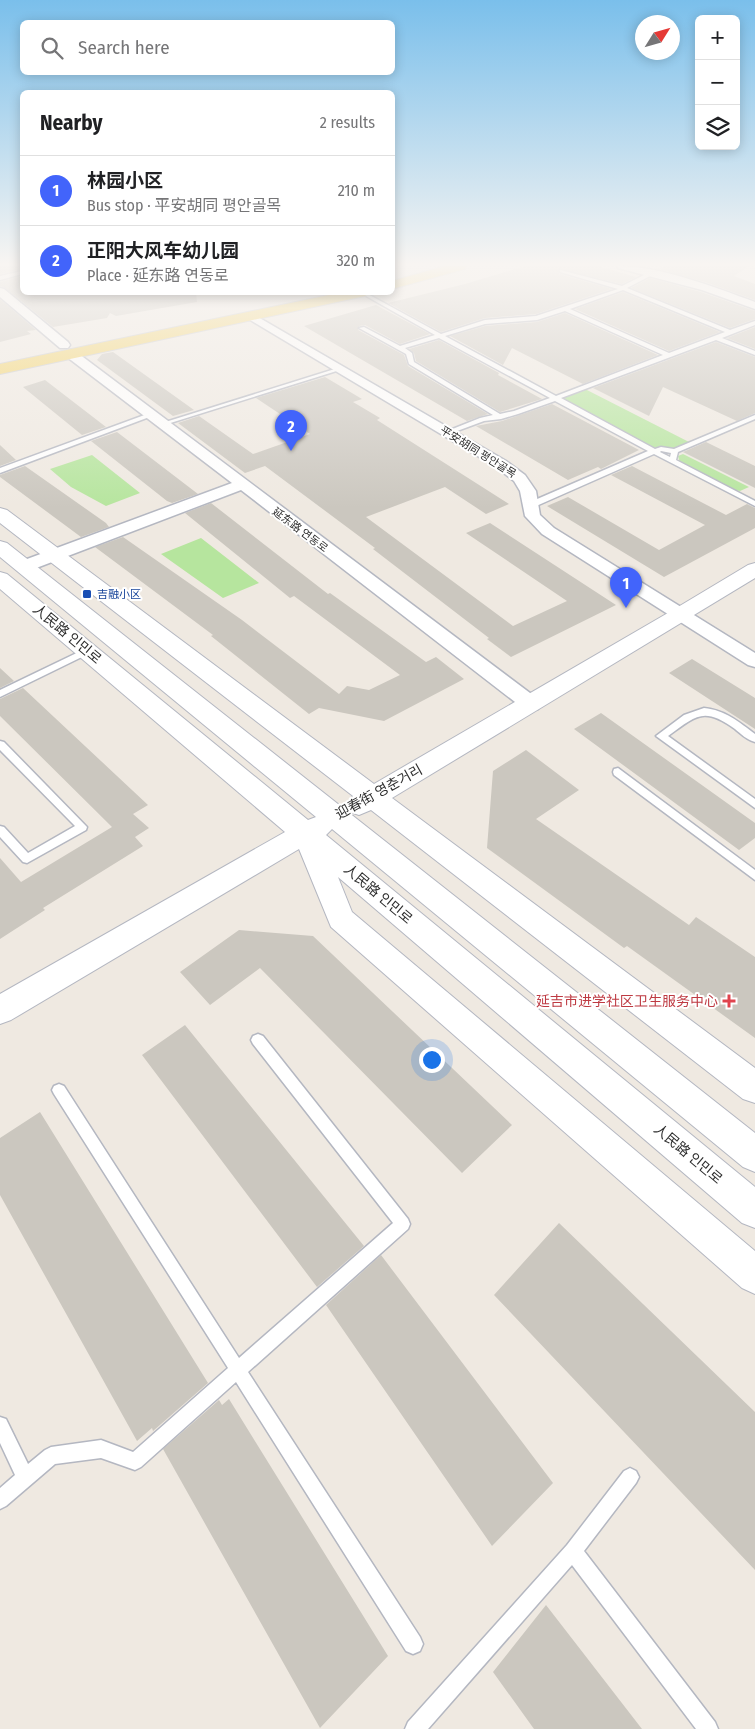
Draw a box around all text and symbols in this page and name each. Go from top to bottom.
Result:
north arrow [635,15,680,60]
map controls [695,15,740,150]
button: + [695,15,740,60]
search box [20,20,395,75]
icon: search [38,34,66,62]
text: Search here [78,36,170,59]
button: − [695,60,740,105]
button: layers [695,105,740,150]
text: Nearby [40,110,102,136]
text: 2 results [320,113,375,132]
text: 林园小区 [87,169,163,192]
text: 1 [53,181,59,200]
text: 210 m [338,181,375,200]
text: Bus stop · 平安胡同 평안골목 [87,196,281,215]
text: 正阳大风车幼儿园 [87,239,239,262]
text: 2 [52,251,60,270]
text: 320 m [336,251,375,270]
text: Place · 延东路 연동로 [87,266,228,285]
pin: 2 [275,410,307,451]
street label: 平安胡同 평안골목 [438,423,518,481]
street label: 延东路 연동로 [270,505,330,555]
pin: 1 [610,567,642,608]
marker: 吉融小区 [81,588,93,600]
place label: 吉融小区 [97,588,141,601]
street label: 人民路 인민로 [29,601,105,668]
street label: 迎春街 영춘거리 [333,761,425,823]
street label: 人民路 인민로 [340,861,416,928]
place label: 延吉市进学社区卫生服务中心 [536,993,718,1010]
marker: 延吉市进学社区卫生服务中心 [722,994,736,1008]
your location [419,1047,445,1073]
street label: 人民路 인민로 [650,1121,726,1188]

